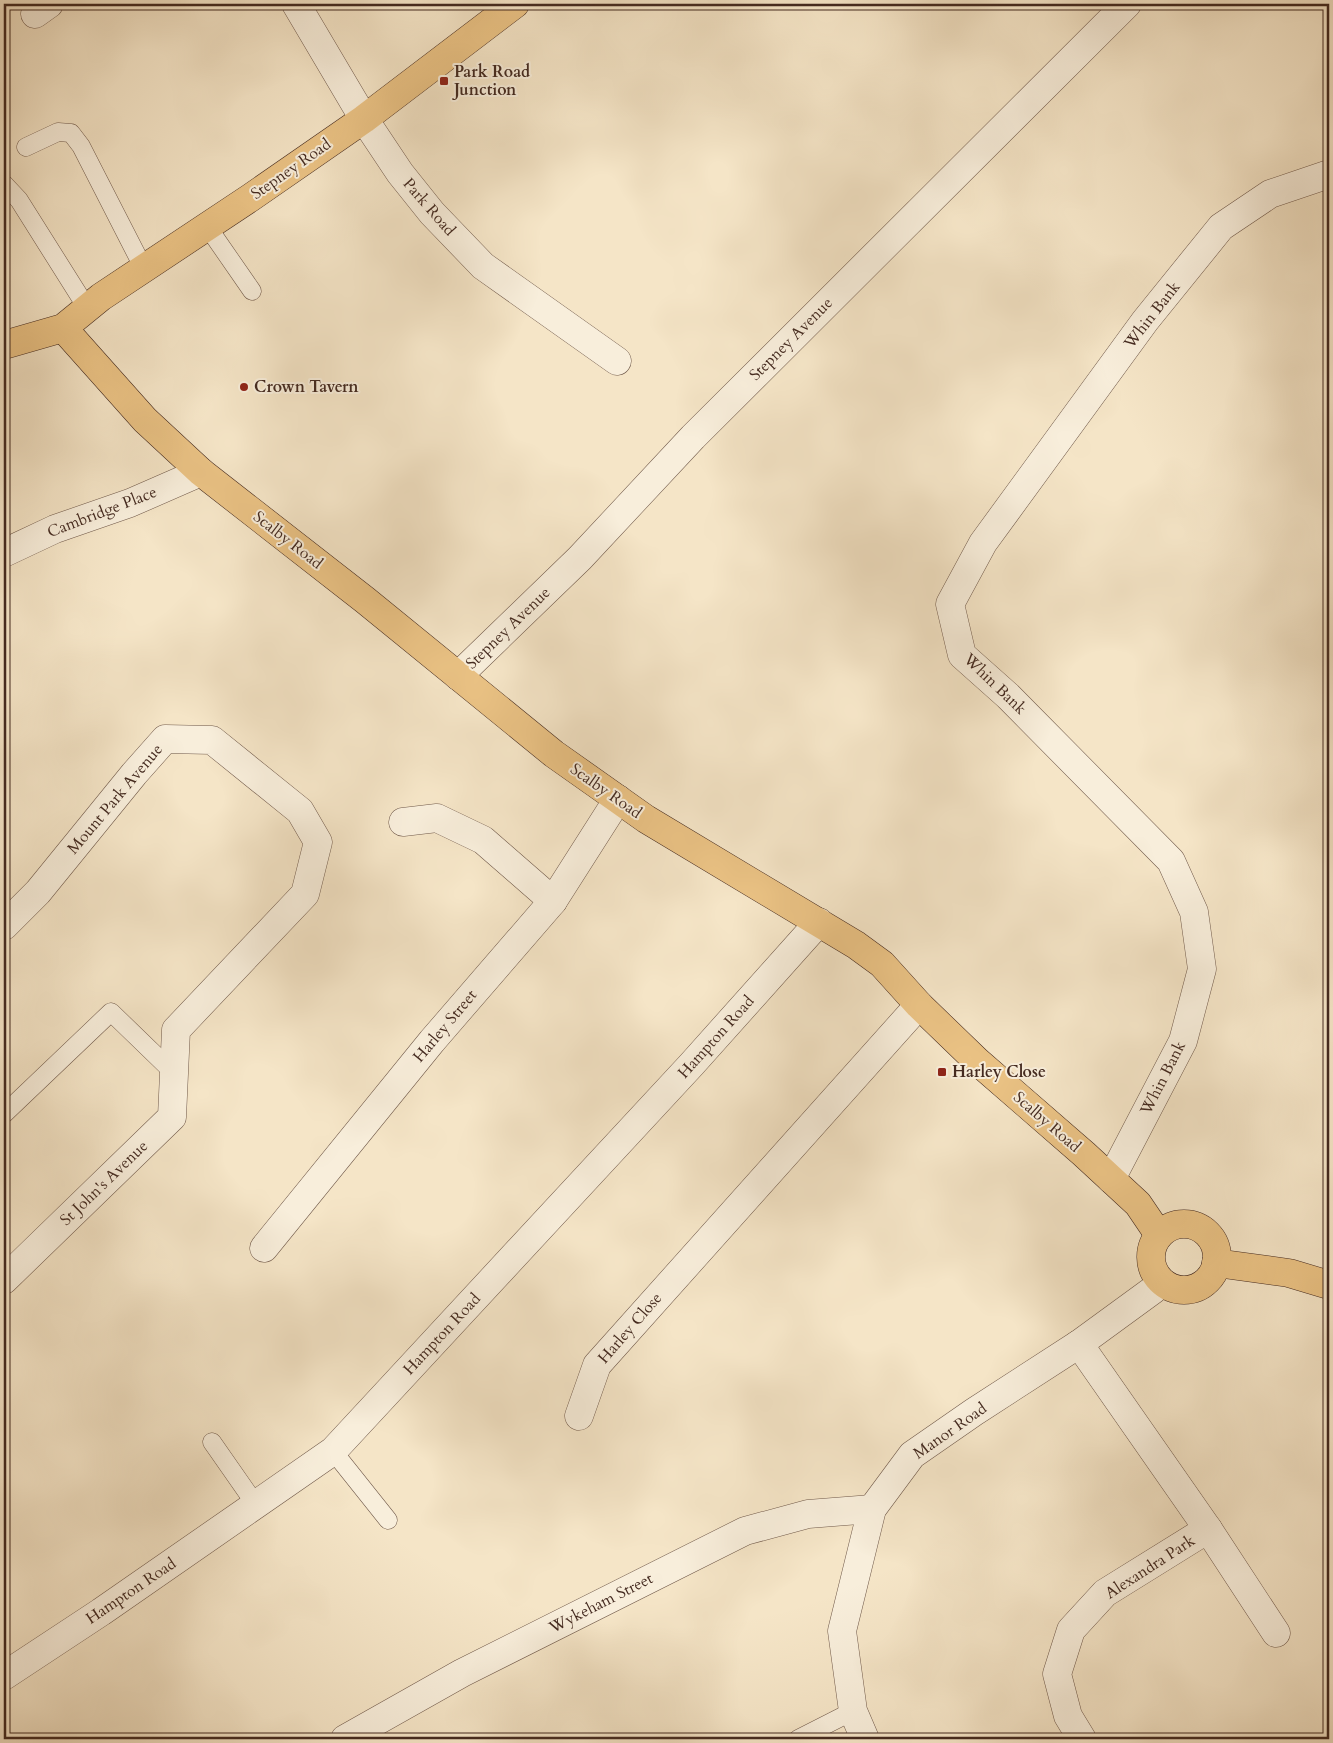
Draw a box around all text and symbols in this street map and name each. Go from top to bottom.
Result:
place label: Park Road Junction [452,61,530,101]
marker: Park Road Junction [438,75,450,87]
street label: Stepney Road [247,133,336,205]
street label: Park Road [398,173,461,241]
street label: Whin Bank [1118,276,1185,354]
street label: Stepney Avenue [744,292,838,386]
place label: Crown Tavern [254,376,359,398]
marker: Crown Tavern [238,381,250,393]
street label: Cambridge Place [44,481,160,543]
street label: Scalby Road [249,506,328,574]
street label: Stepney Avenue [461,582,555,674]
street label: Whin Bank [958,648,1032,720]
street label: Mount Park Avenue [62,739,168,859]
street label: Scalby Road [566,758,647,824]
street label: Harley Street [408,985,482,1067]
street label: Hampton Road [673,990,759,1083]
street label: Whin Bank [1135,1037,1191,1119]
place label: Harley Close [952,1061,1046,1083]
marker: Harley Close [936,1066,948,1078]
street label: Scalby Road [1009,1087,1086,1158]
street label: St John's Avenue [55,1135,153,1231]
street label: Hampton Road [398,1288,486,1380]
street label: Harley Close [593,1288,667,1368]
street label: Manor Road [909,1397,992,1464]
street label: Alexandra Park [1101,1529,1200,1604]
street label: Hampton Road [81,1552,181,1629]
street label: Wykeham Street [544,1567,657,1639]

